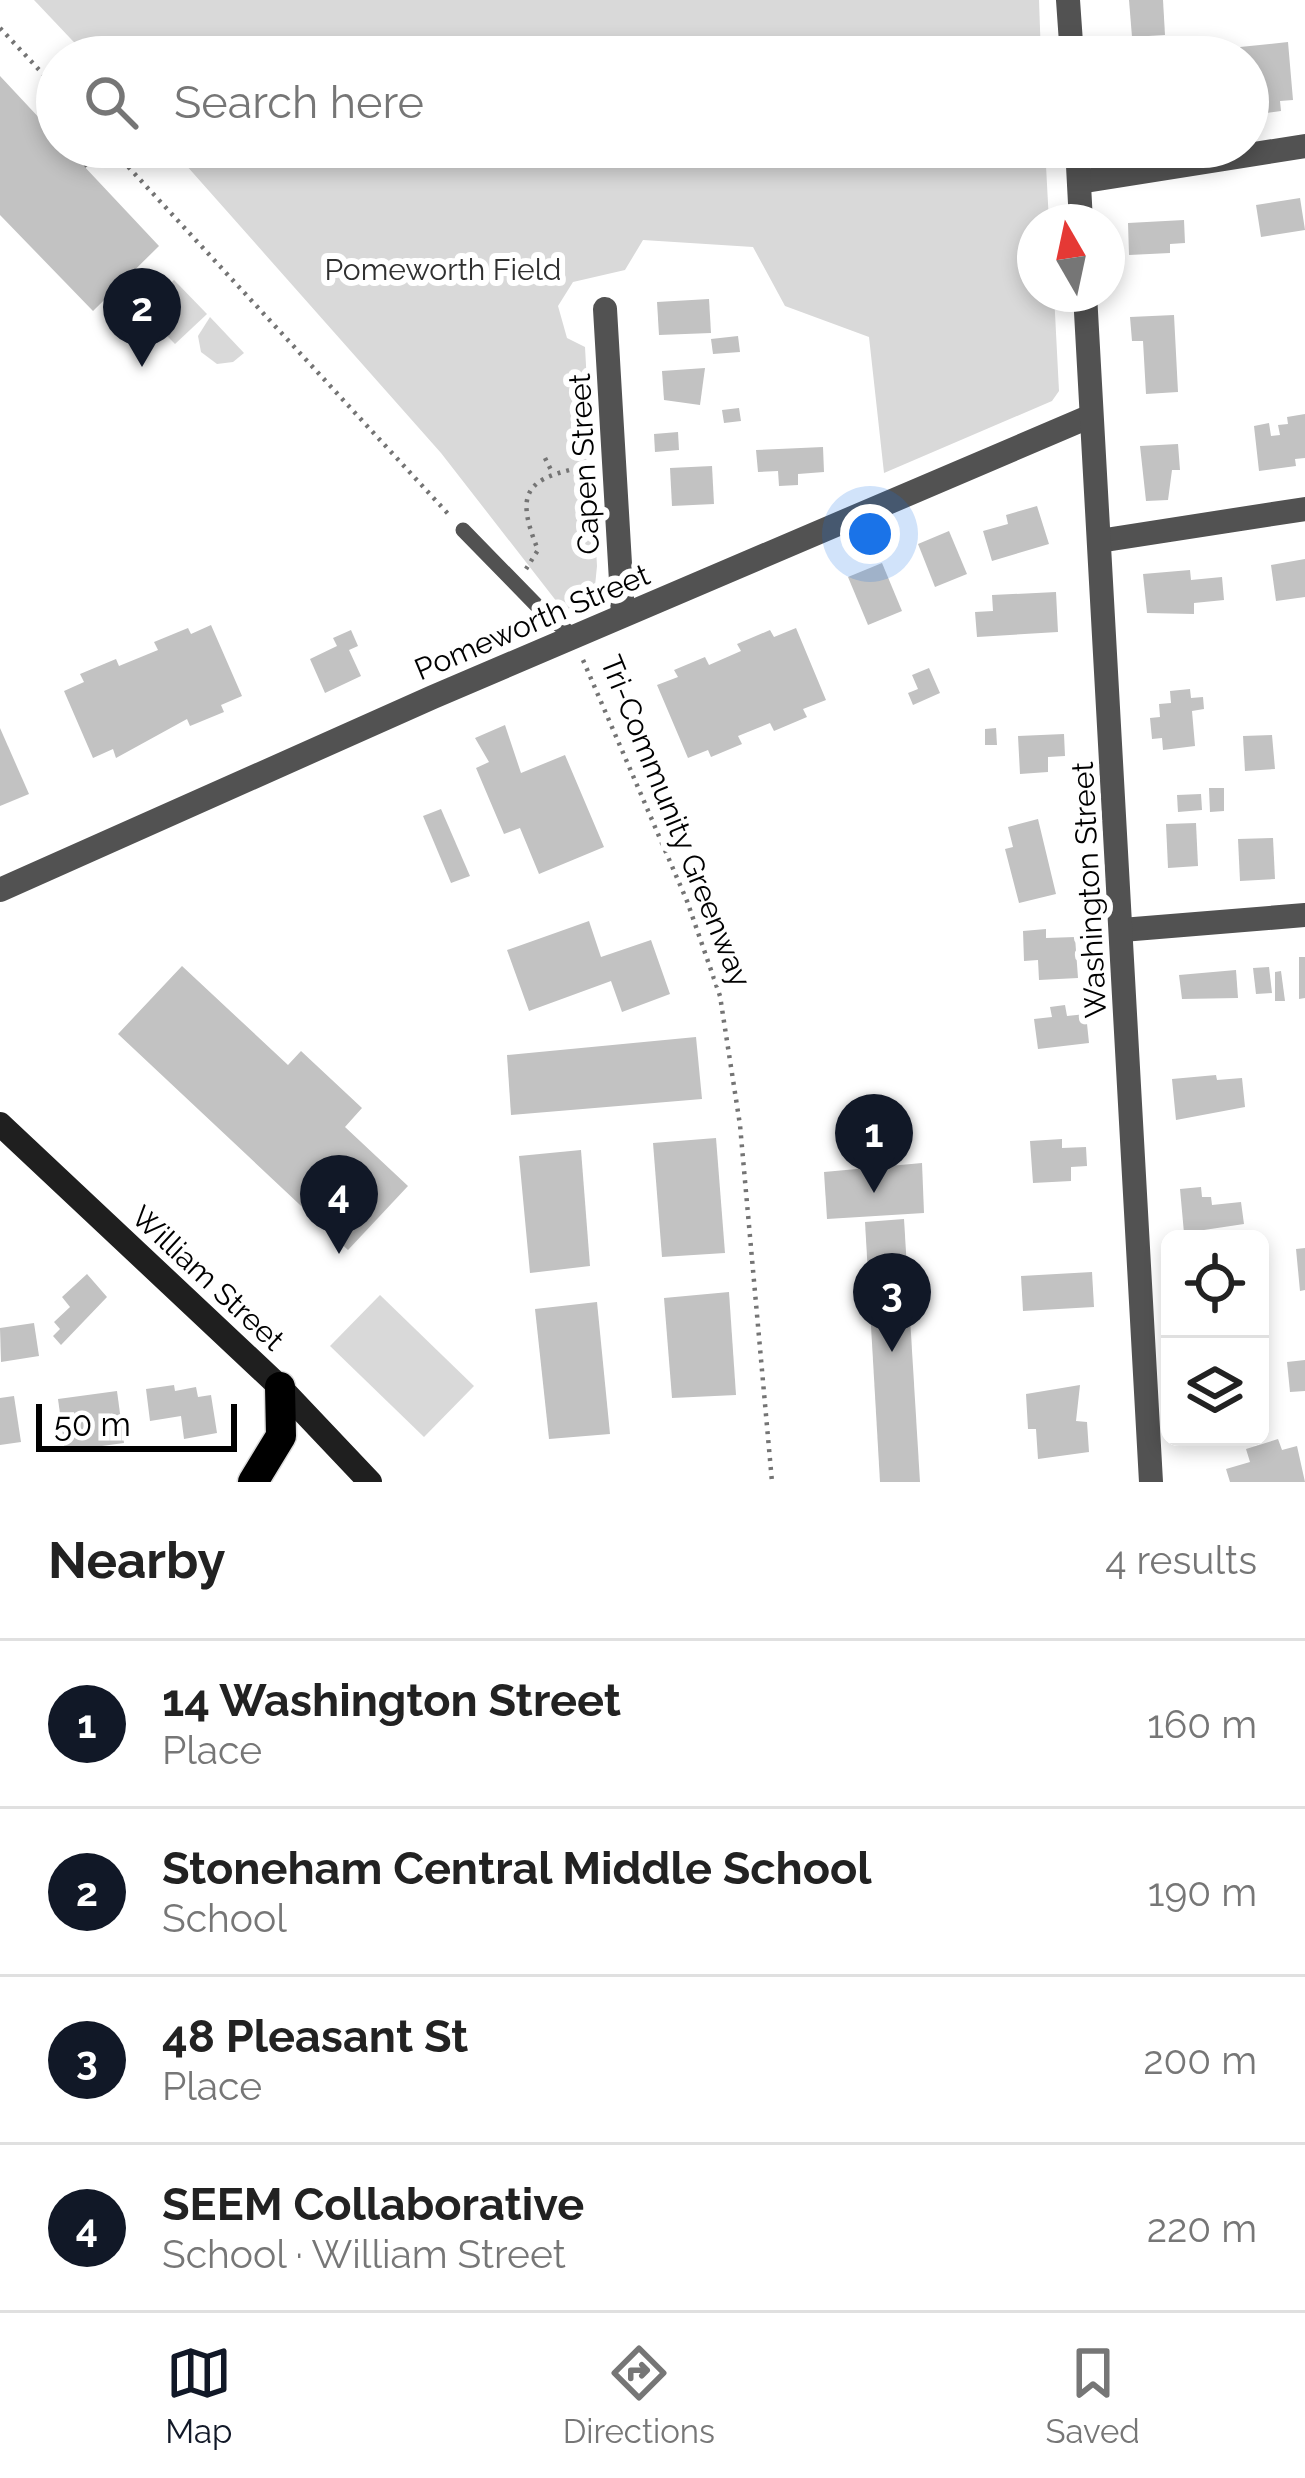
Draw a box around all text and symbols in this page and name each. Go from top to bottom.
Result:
search box [36,36,1269,168]
icon: search [78,69,144,135]
text: Search here [174,76,424,129]
north arrow [1017,204,1125,312]
park label: Pomeworth Field [324,252,562,287]
pin: 2 [103,268,181,367]
street label: Capen Street [562,373,606,555]
your location [840,504,900,564]
street label: Pomeworth Street [409,557,655,687]
street label: Tri-Community Greenway [593,650,759,992]
street label: Washington Street [1065,761,1113,1019]
pin: 1 [835,1094,913,1193]
pin: 4 [300,1155,378,1254]
street label: William Street [125,1199,291,1357]
map controls [1161,1230,1269,1446]
button: locate [1161,1230,1269,1338]
pin: 3 [853,1253,931,1352]
button: layers [1161,1338,1269,1446]
scale bar [36,1398,237,1451]
text: 50 m [54,1405,131,1444]
text: Nearby [48,1530,225,1590]
text: 4 results [1105,1537,1257,1583]
text: 14 Washington Street [162,1674,621,1727]
text: 1 [77,1701,97,1747]
text: 160 m [1147,1701,1257,1747]
text: Place [162,1727,262,1773]
text: Stoneham Central Middle School [162,1842,872,1895]
text: 2 [76,1869,98,1915]
text: 190 m [1148,1869,1257,1915]
text: School [162,1895,287,1941]
text: 48 Pleasant St [162,2010,468,2063]
text: 3 [76,2037,98,2083]
text: 200 m [1143,2037,1257,2083]
text: Place [162,2063,262,2109]
text: SEEM Collaborative [162,2178,584,2231]
text: 4 [76,2205,98,2251]
text: 220 m [1147,2205,1257,2251]
text: School · William Street [162,2231,566,2277]
tab: Map [165,2340,232,2451]
tab: Directions [563,2340,715,2451]
tab: Saved [1045,2340,1140,2451]

